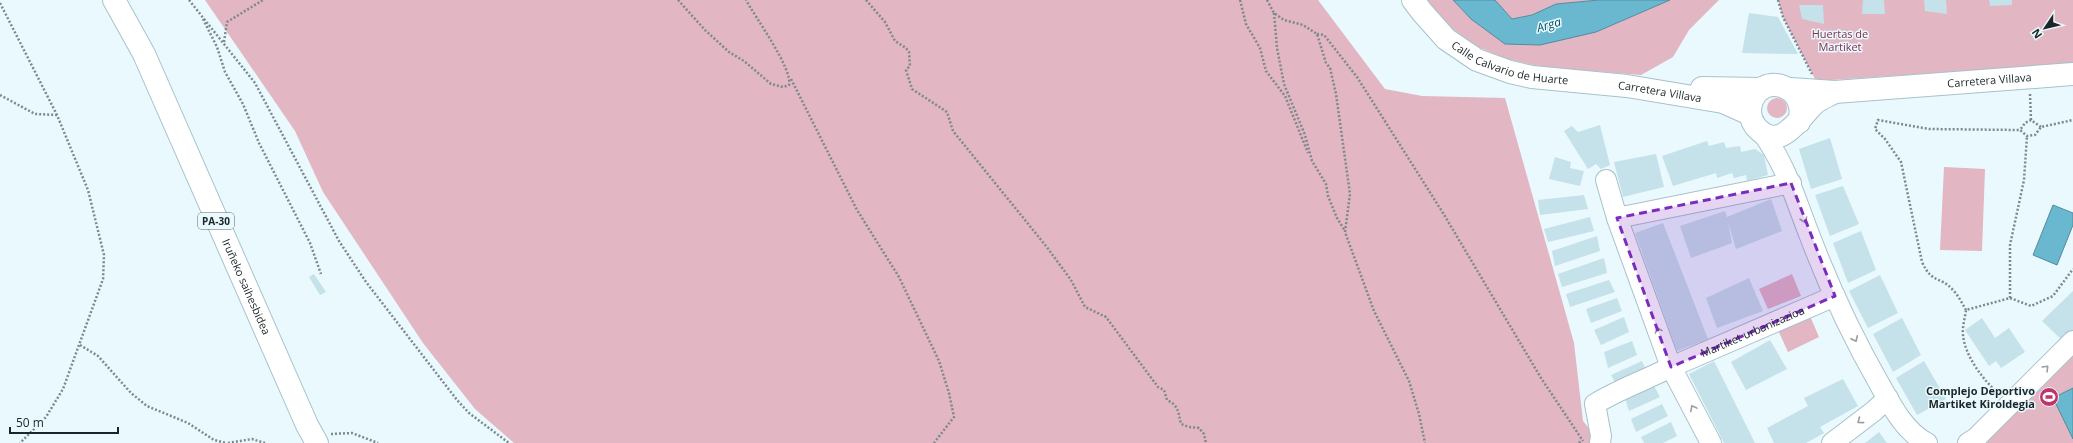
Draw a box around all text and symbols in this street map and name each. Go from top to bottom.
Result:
north arrow [2025,8,2065,48]
water label: Arga [1534,13,1563,36]
park label: Huertas de Martiket [1812,26,1868,54]
text: N [2028,26,2045,42]
street label: Calle Calvario de Huarte [1449,37,1569,87]
street label: Carretera Villava [1947,69,2032,90]
street label: Carretera Villava [1617,77,1703,105]
road number: PA-30 [198,213,234,229]
one-way arrow [1799,216,1808,223]
street label: Iruñeko saihesbidea [219,236,274,337]
street label: Martiket urbanizazioa [1698,302,1806,360]
one-way arrow [1654,327,1662,334]
one-way arrow [1850,335,1858,343]
one-way arrow [2041,365,2049,373]
place label: Complejo Deportivo Martiket Kiroldegia [1926,383,2035,411]
sports icon: Complejo Deportivo Martiket Kiroldegia [2038,386,2060,408]
one-way arrow [1690,405,1698,413]
scale bar [10,409,118,435]
text: 50 m [16,414,44,431]
one-way arrow [1858,417,1865,424]

